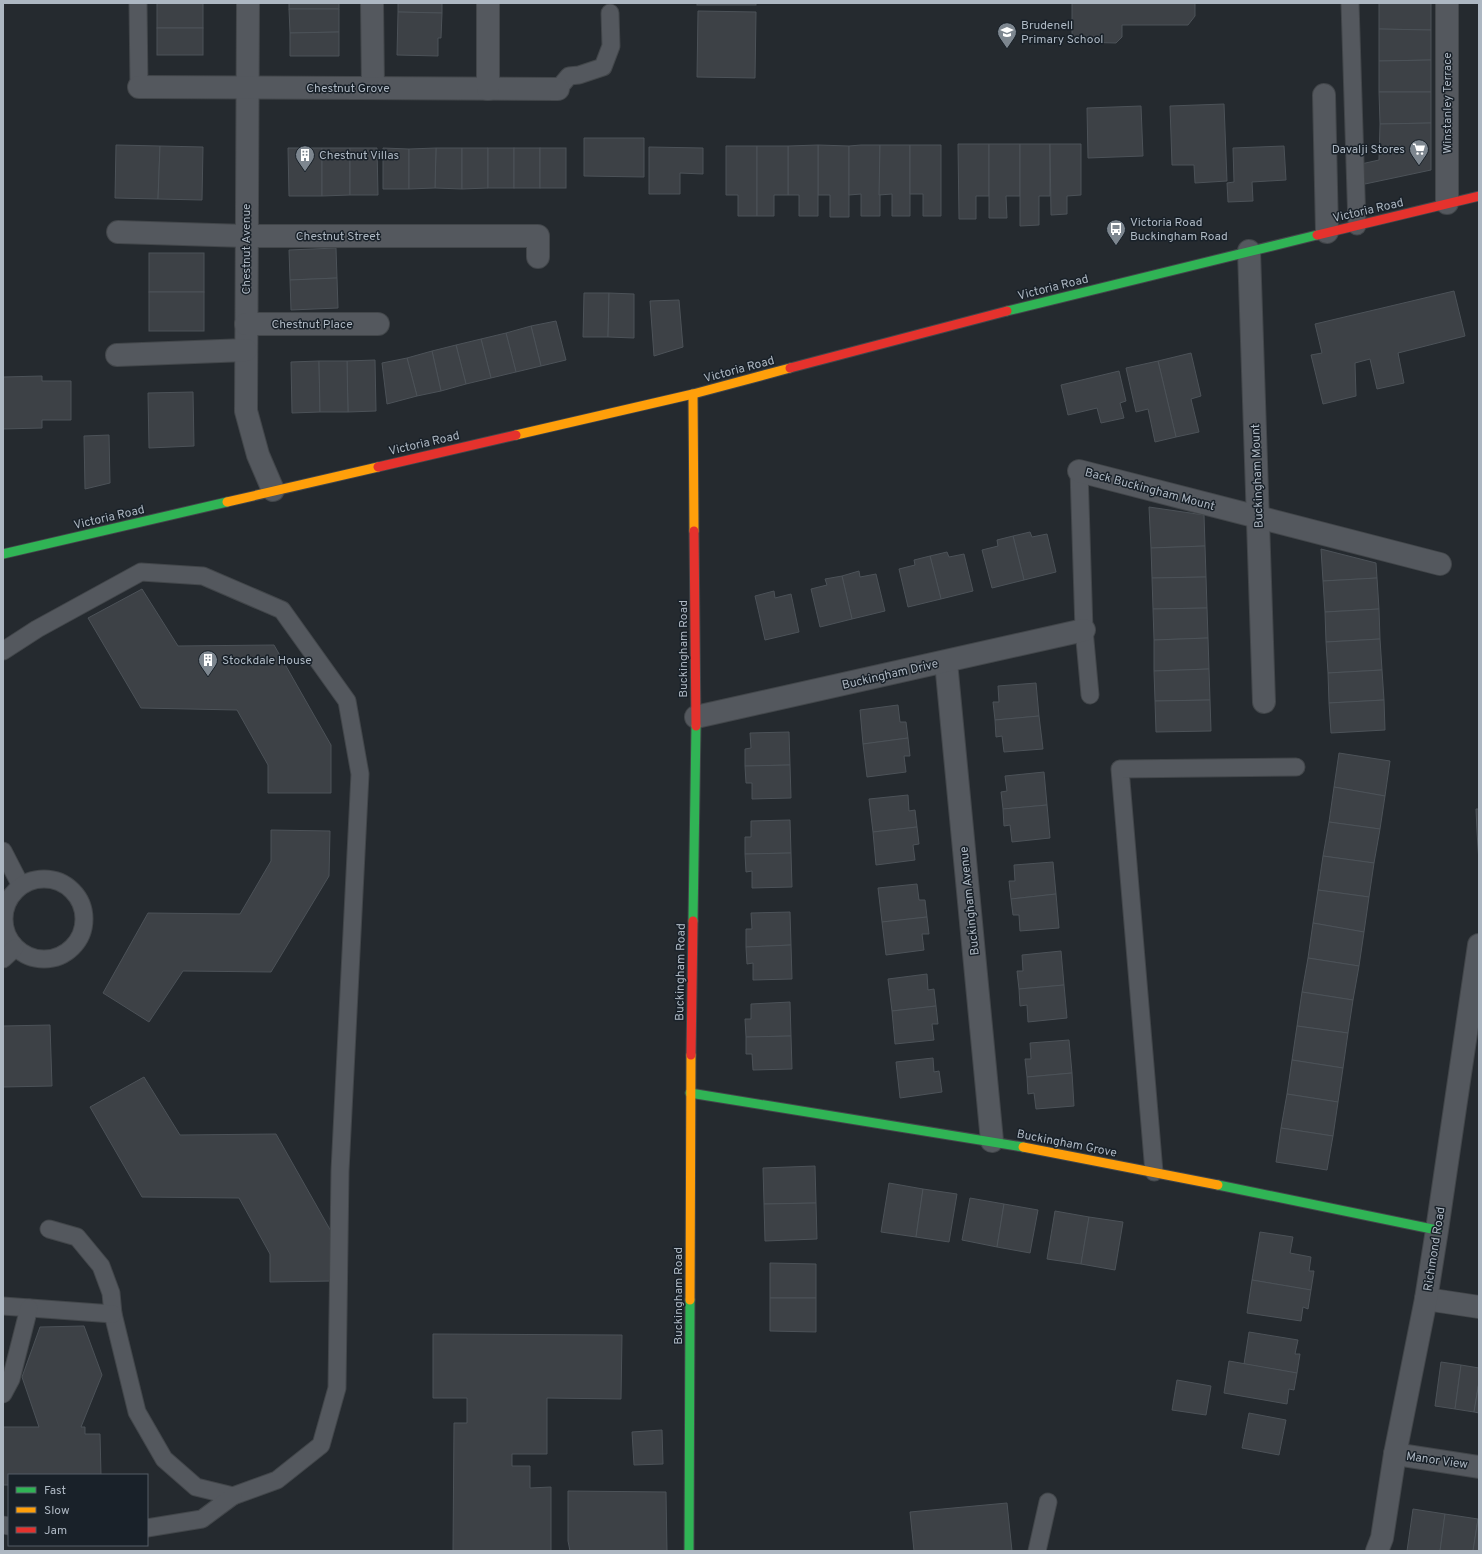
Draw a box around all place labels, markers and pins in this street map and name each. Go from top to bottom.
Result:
place label: Brudenell Primary School [1021,18,1104,48]
school or university icon: Brudenell Primary School [996,21,1018,49]
supermarket icon: Davalji Stores [1408,138,1430,166]
place label: Davalji Stores [1332,142,1405,158]
building icon: Chestnut Villas [294,144,316,172]
place label: Chestnut Villas [319,148,399,164]
place label: Victoria Road Buckingham Road [1130,215,1228,245]
bus stop icon: Victoria Road Buckingham Road [1105,218,1127,246]
building icon: Stockdale House [197,649,219,677]
place label: Stockdale House [222,653,312,669]

